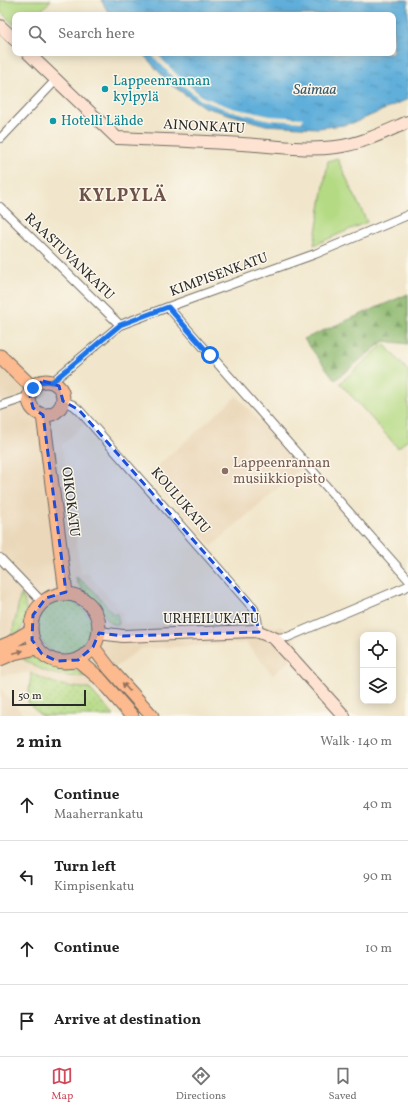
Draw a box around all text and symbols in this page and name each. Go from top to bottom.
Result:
search box [12,12,396,56]
icon: search [26,23,48,45]
text: Search here [58,24,135,45]
place label: Lappeenrannan kylpylä [113,72,210,107]
water label: Saimaa [293,80,337,101]
marker: Lappeenrannan kylpylä [100,84,110,94]
place label: Hotelli Lähde [61,112,144,131]
street label: AINONKATU [163,115,245,139]
marker: Hotelli Lähde [48,116,58,126]
district label: KYLPYLÄ [79,184,167,209]
street label: RAASTUVANKATU [20,209,118,305]
street label: KIMPISENKATU [167,248,271,302]
route start [201,346,219,364]
route end [24,379,42,397]
place label: Lappeenrannan musiikkiopisto [233,454,330,489]
street label: KOULUKATU [146,464,214,538]
street label: OIKOKATU [56,466,84,538]
marker: Lappeenrannan musiikkiopisto [220,466,230,476]
street label: URHEILUKATU [163,610,259,629]
map controls [360,632,396,704]
button: locate [360,632,396,668]
one-way arrow [12,649,24,655]
button: layers [360,668,396,704]
one-way arrow [121,682,130,692]
scale bar [12,688,86,707]
text: 50 m [18,689,42,704]
text: 2 min [16,731,62,754]
text: Walk · 140 m [320,733,392,751]
text: Continue [54,785,119,806]
icon: ahead [16,794,38,816]
text: 40 m [363,796,392,814]
text: Maaherrankatu [54,806,143,824]
text: Turn left [54,857,116,878]
icon: left [16,866,38,888]
text: 90 m [363,868,392,886]
text: Kimpisenkatu [54,878,134,896]
icon: ahead [16,938,38,960]
text: Continue [54,938,119,959]
text: 10 m [365,940,392,958]
icon: arrive [16,1010,38,1032]
text: Arrive at destination [54,1010,201,1031]
tab: Map [51,1065,73,1104]
tab: Directions [176,1065,226,1104]
tab: Saved [328,1065,357,1104]

